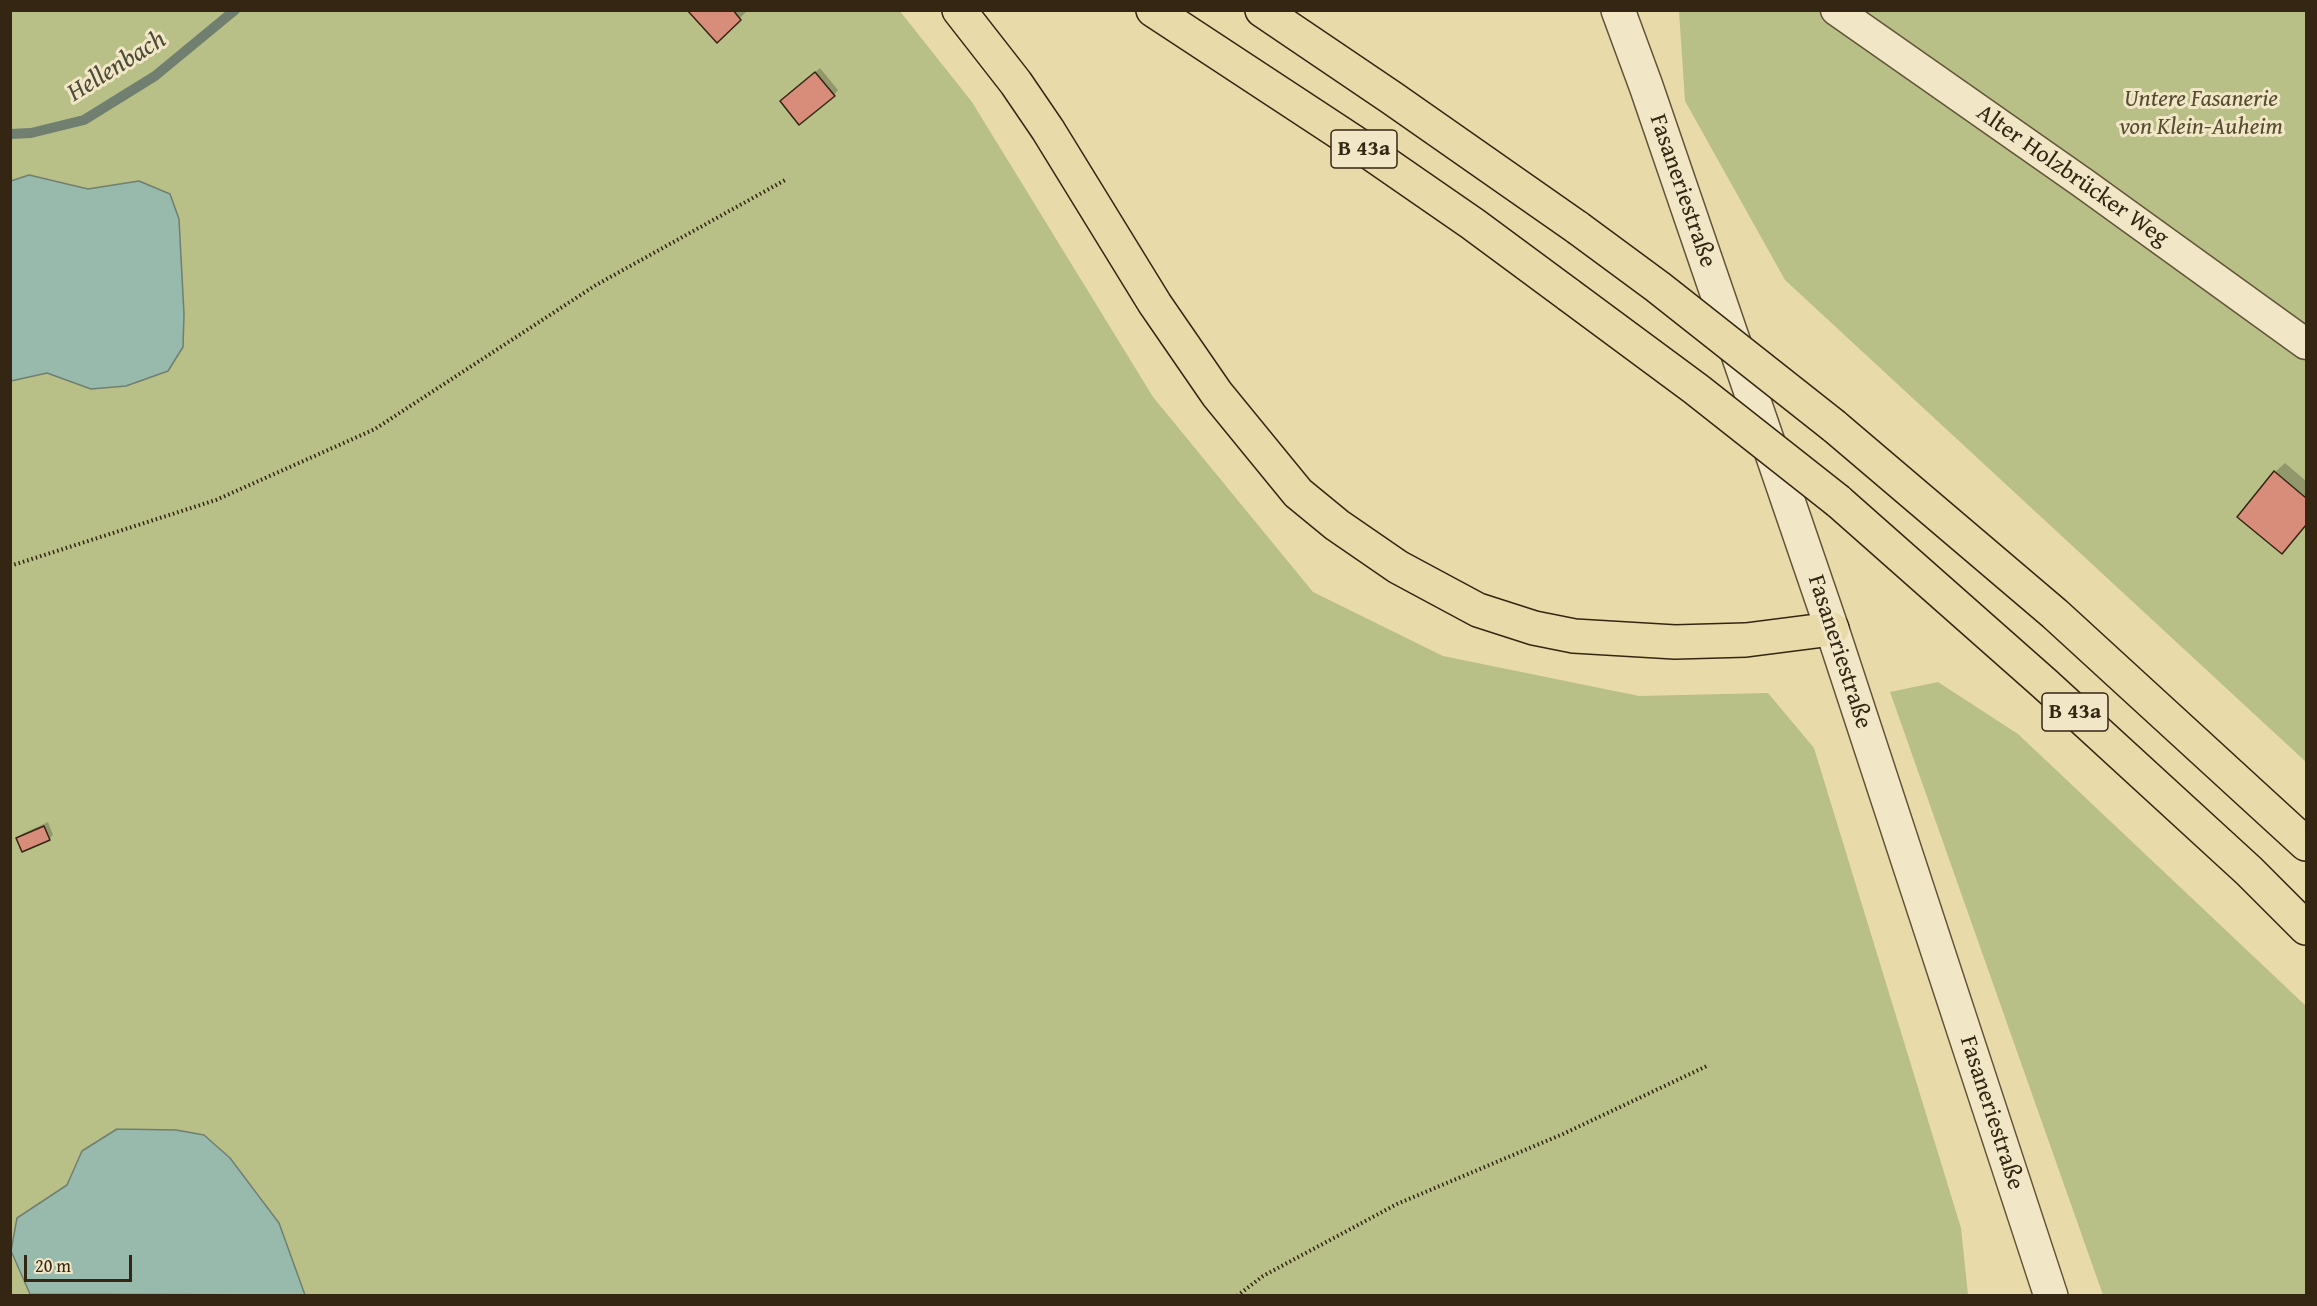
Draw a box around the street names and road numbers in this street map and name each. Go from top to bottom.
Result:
street label: Alter Holzbrücker Weg [1970,99,2174,253]
street label: Fasaneriestraße [1642,111,1722,271]
road number: B 43a [1331,130,1397,168]
street label: Fasaneriestraße [1801,571,1877,733]
road number: B 43a [2042,693,2108,731]
street label: Fasaneriestraße [1953,1032,2029,1194]

